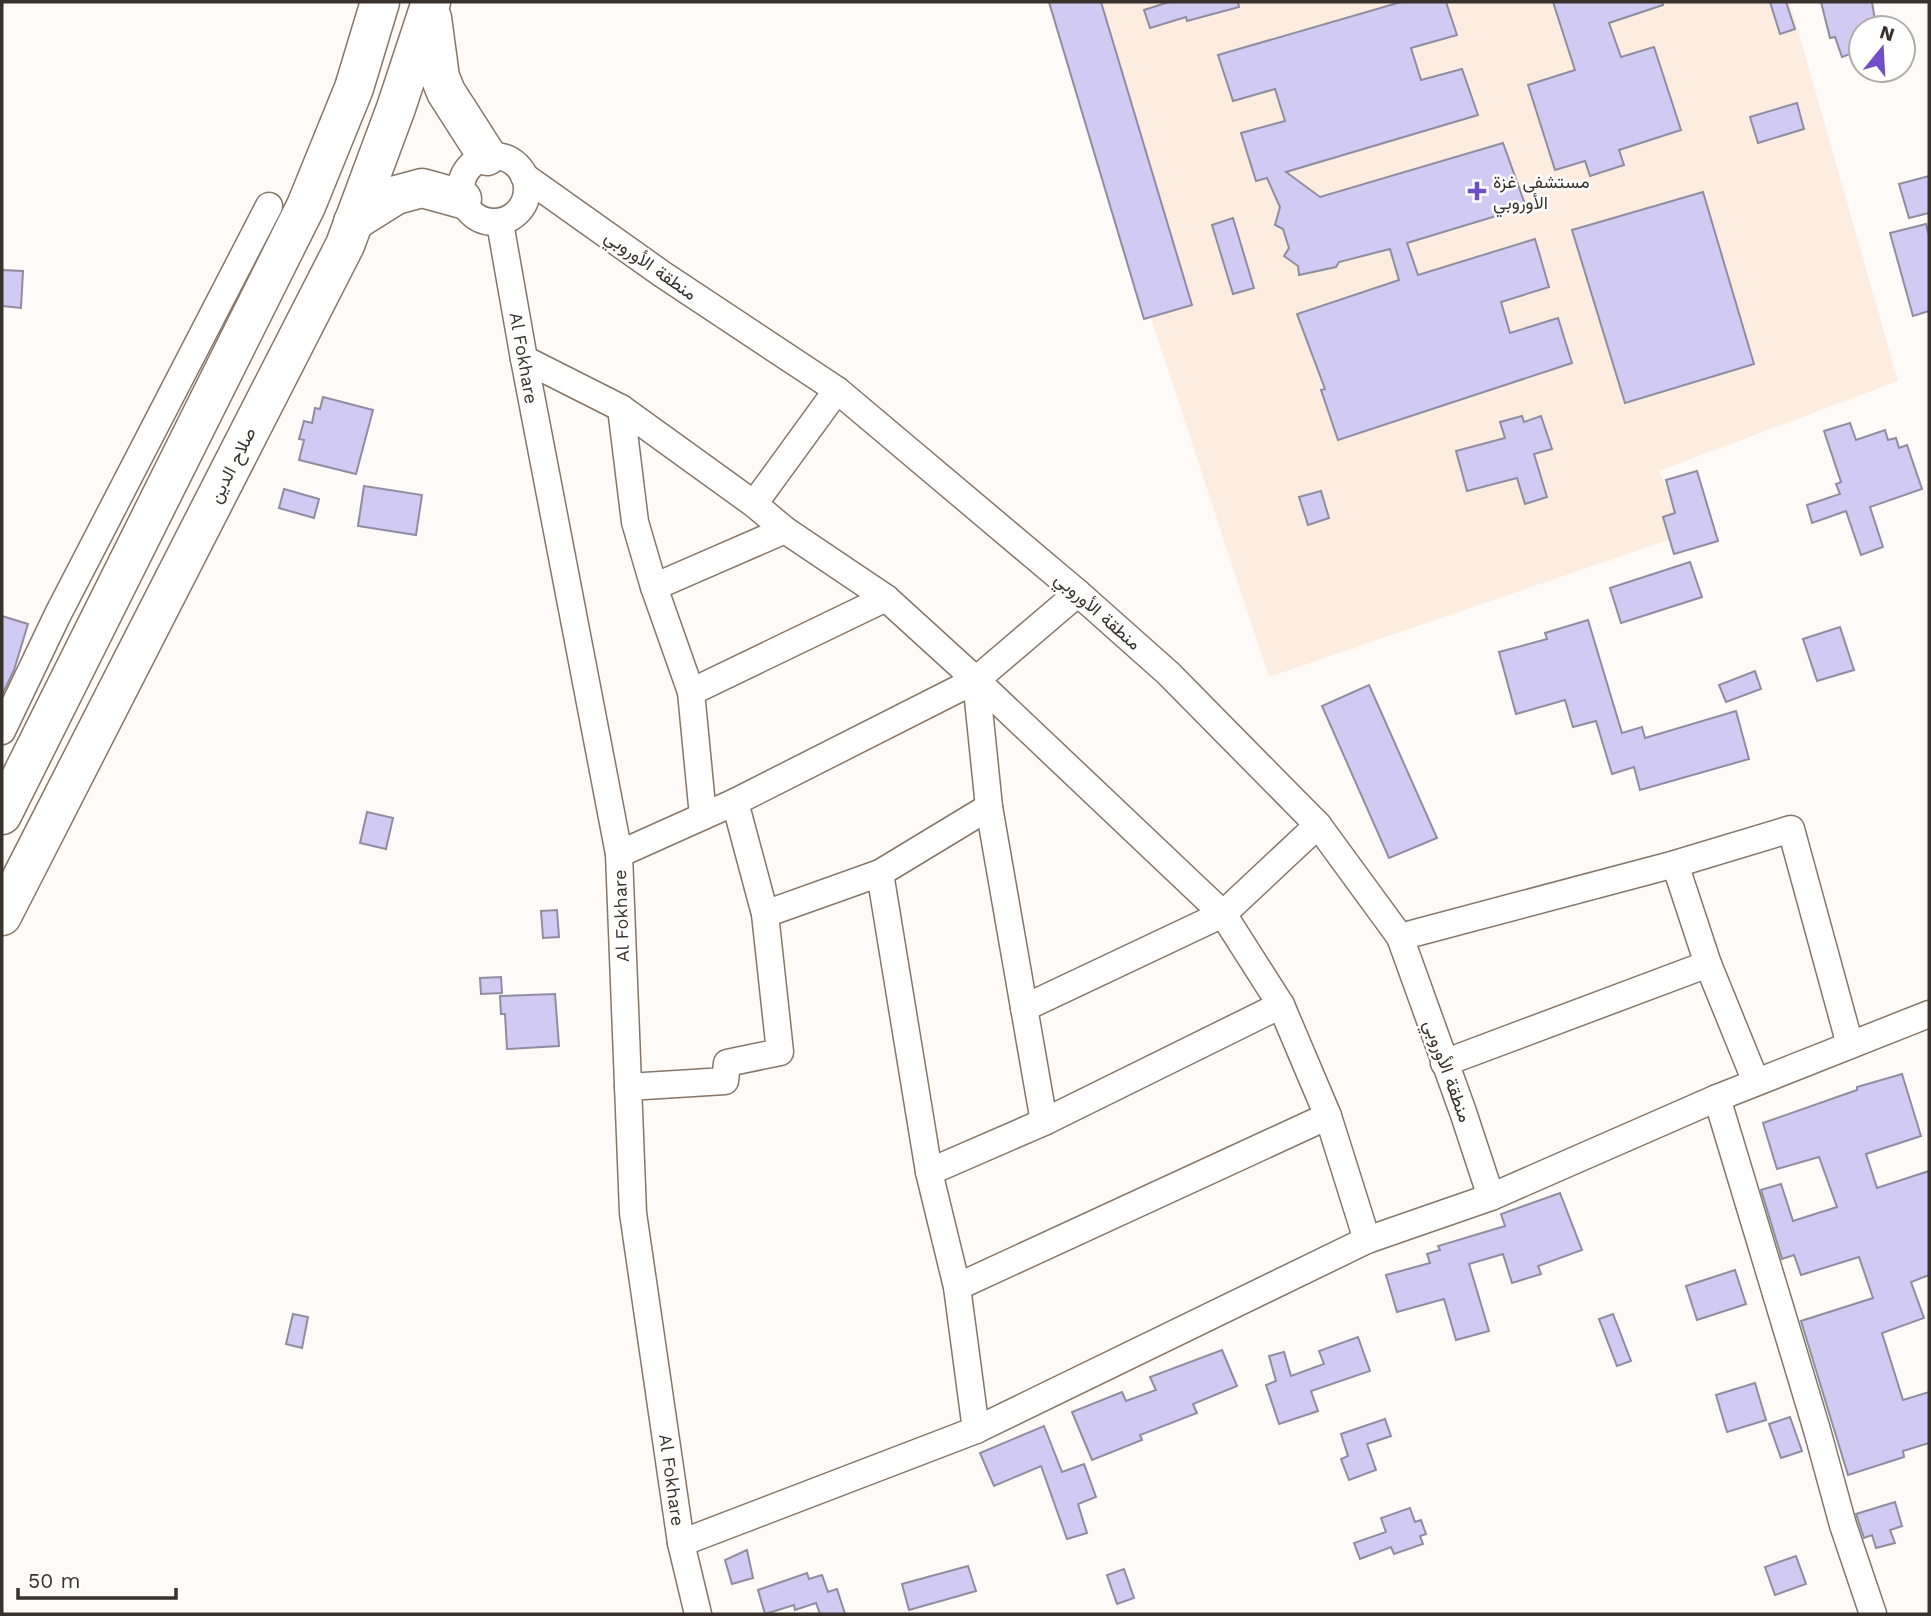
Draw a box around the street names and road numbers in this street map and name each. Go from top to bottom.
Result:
street label: منطقة الأوروبي [598,226,701,308]
street label: Al Fokhare [506,311,542,405]
street label: صلاح الدين [204,424,262,507]
street label: منطقة الأوروبي [1047,568,1145,658]
street label: Al Fokhare [609,869,633,963]
street label: منطقة الأوروبي [1415,1017,1476,1127]
street label: Al Fokhare [655,1433,689,1527]

